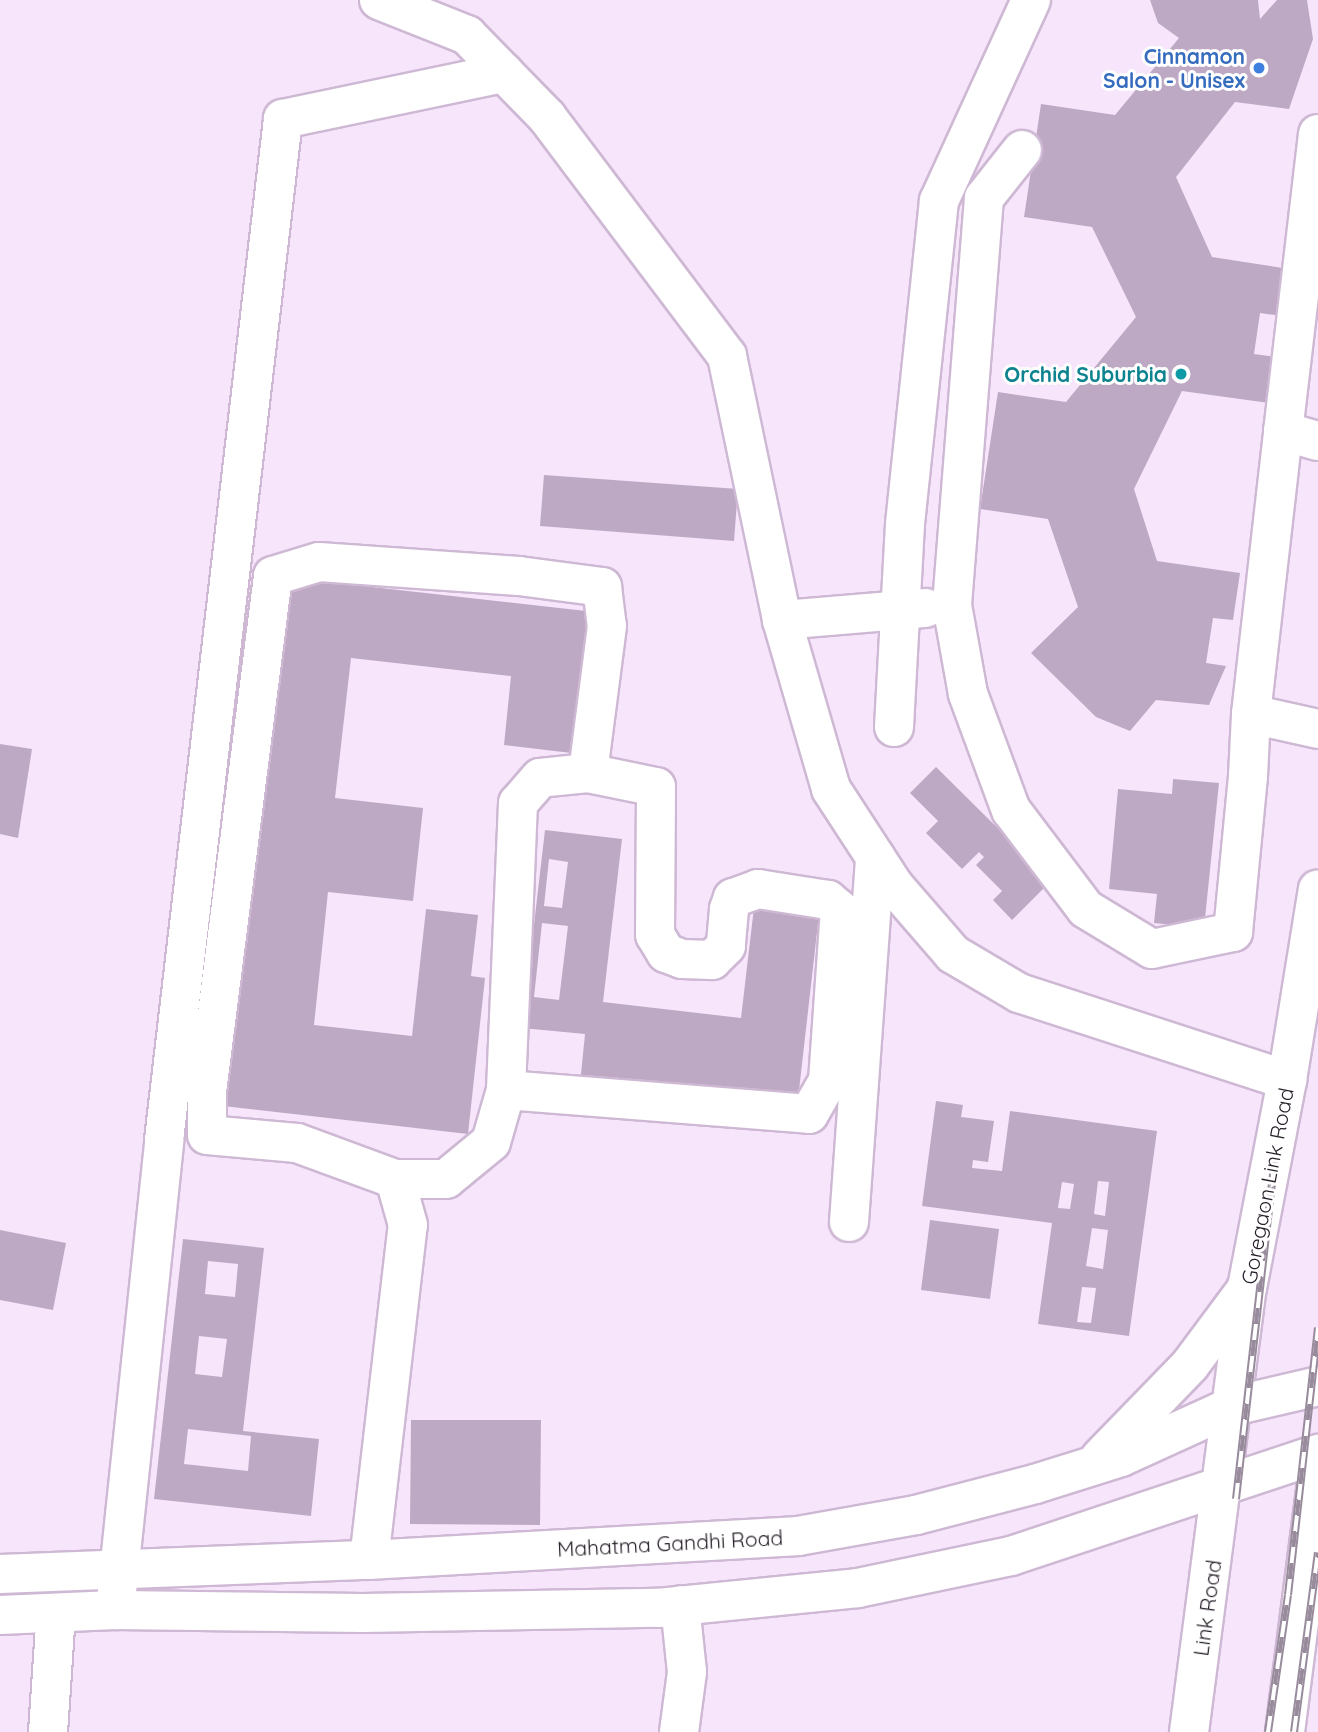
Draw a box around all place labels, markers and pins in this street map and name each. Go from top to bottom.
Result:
place label: Cinnamon Salon - Unisex [1103,43,1245,93]
marker: Cinnamon Salon - Unisex [1251,60,1267,76]
place label: Orchid Suburbia [1004,361,1167,387]
marker: Orchid Suburbia [1173,366,1189,382]

